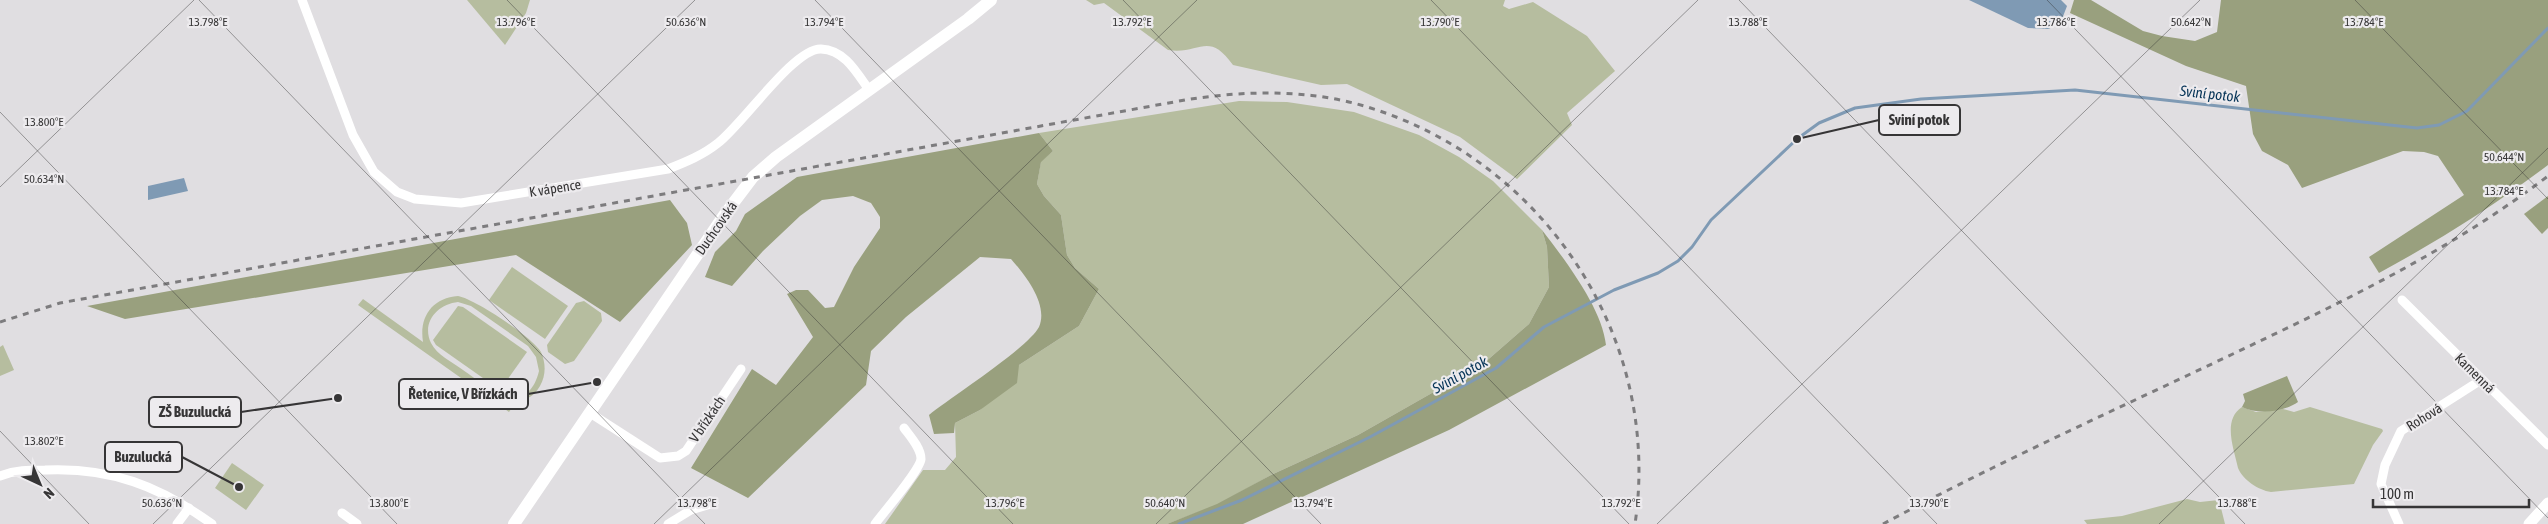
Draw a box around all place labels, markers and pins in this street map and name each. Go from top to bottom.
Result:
callout: Sviní potok [1879,105,1960,135]
callout: Řetenice, V Břízkách [399,379,528,409]
callout: ZŠ Buzulucká [149,397,241,427]
callout: Buzulucká [105,442,182,472]

